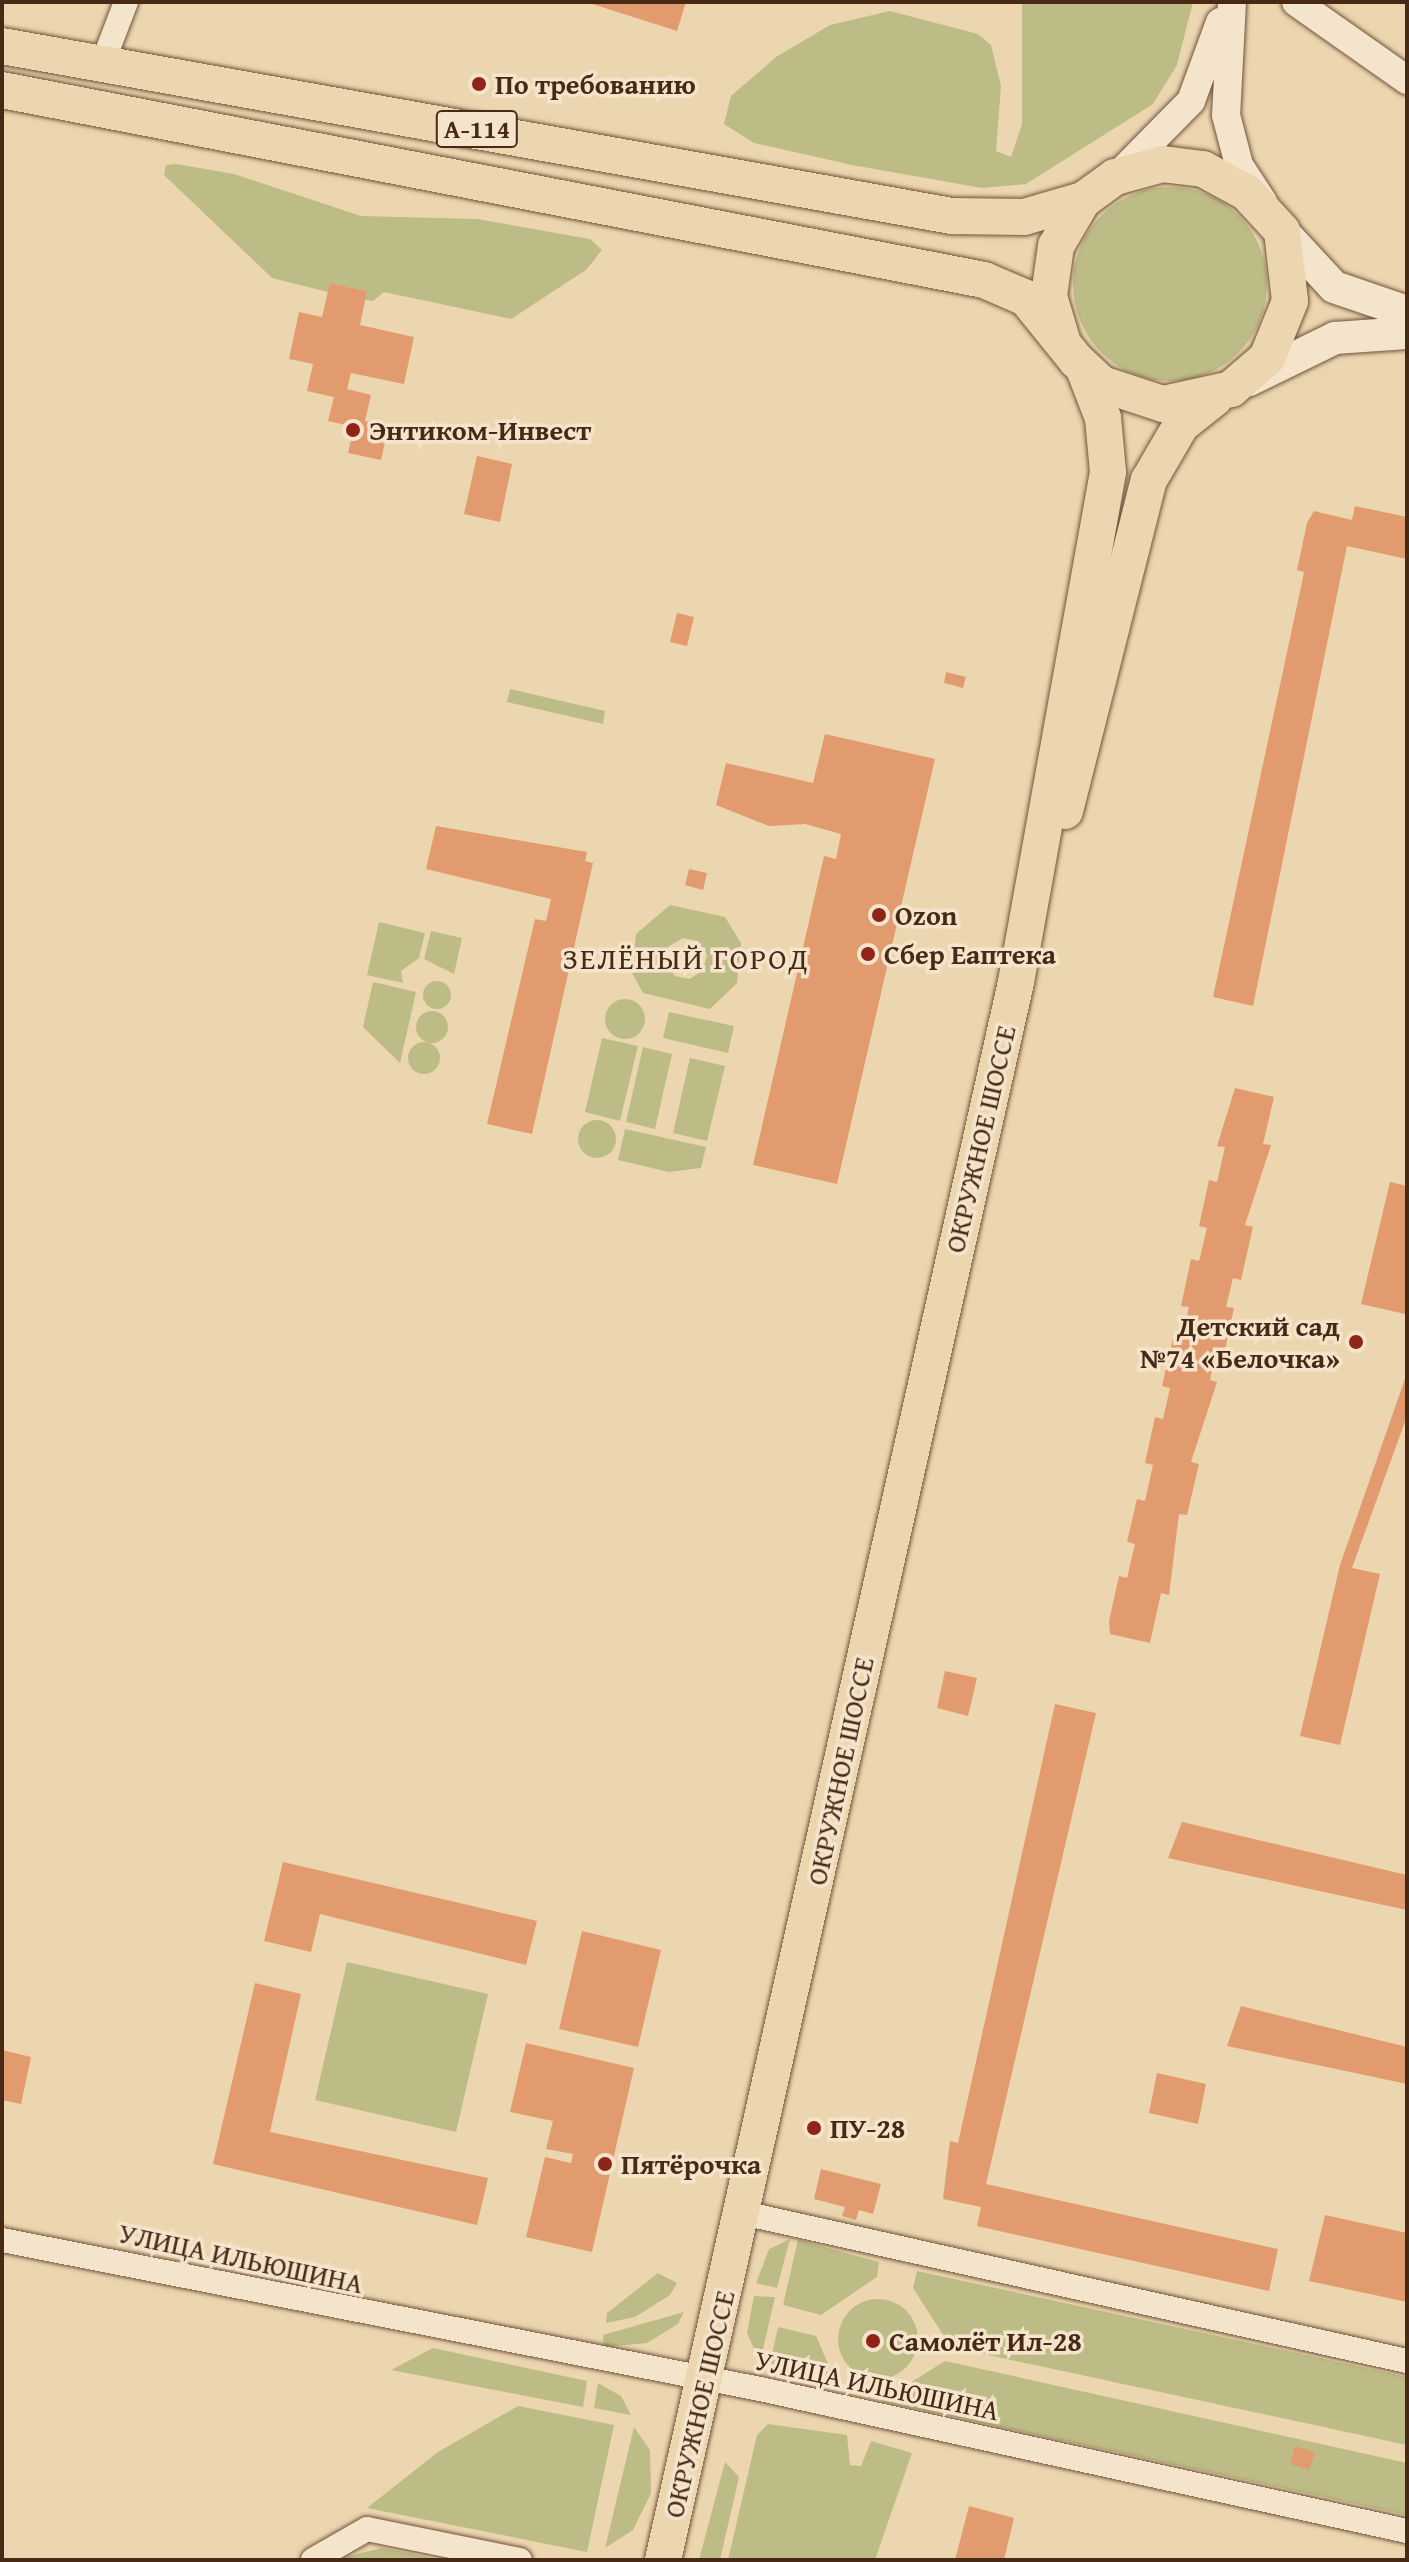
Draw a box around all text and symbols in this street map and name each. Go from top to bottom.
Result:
place label: По требованию [495,67,696,101]
marker: По требованию [470,75,488,93]
road number: А-114 [435,107,519,151]
place label: Энтиком-Инвест [369,413,591,447]
marker: Энтиком-Инвест [344,421,362,439]
place label: Ozon [895,898,957,932]
marker: Ozon [870,906,888,924]
place label: Сбер Еаптека [884,937,1056,971]
district label: ЗЕЛЁНЫЙ ГОРОД [562,940,810,976]
marker: Сбер Еаптека [859,945,877,963]
street label: ОКРУЖНОЕ ШОССЕ [938,1022,1022,1256]
place label: Детский сад №74 «Белочка» [1139,1309,1340,1375]
marker: Детский сад №74 «Белочка» [1347,1333,1365,1351]
street label: ОКРУЖНОЕ ШОССЕ [799,1654,881,1888]
place label: ПУ-28 [830,2111,905,2145]
marker: ПУ-28 [805,2119,823,2137]
place label: Пятёрочка [621,2147,761,2181]
marker: Пятёрочка [596,2155,614,2173]
street label: УЛИЦА ИЛЬЮШИНА [116,2216,366,2300]
street label: ОКРУЖНОЕ ШОССЕ [657,2287,741,2521]
place label: Самолёт Ил-28 [889,2324,1082,2358]
marker: Самолёт Ил-28 [864,2332,882,2350]
street label: УЛИЦА ИЛЬЮШИНА [752,2343,1002,2427]

